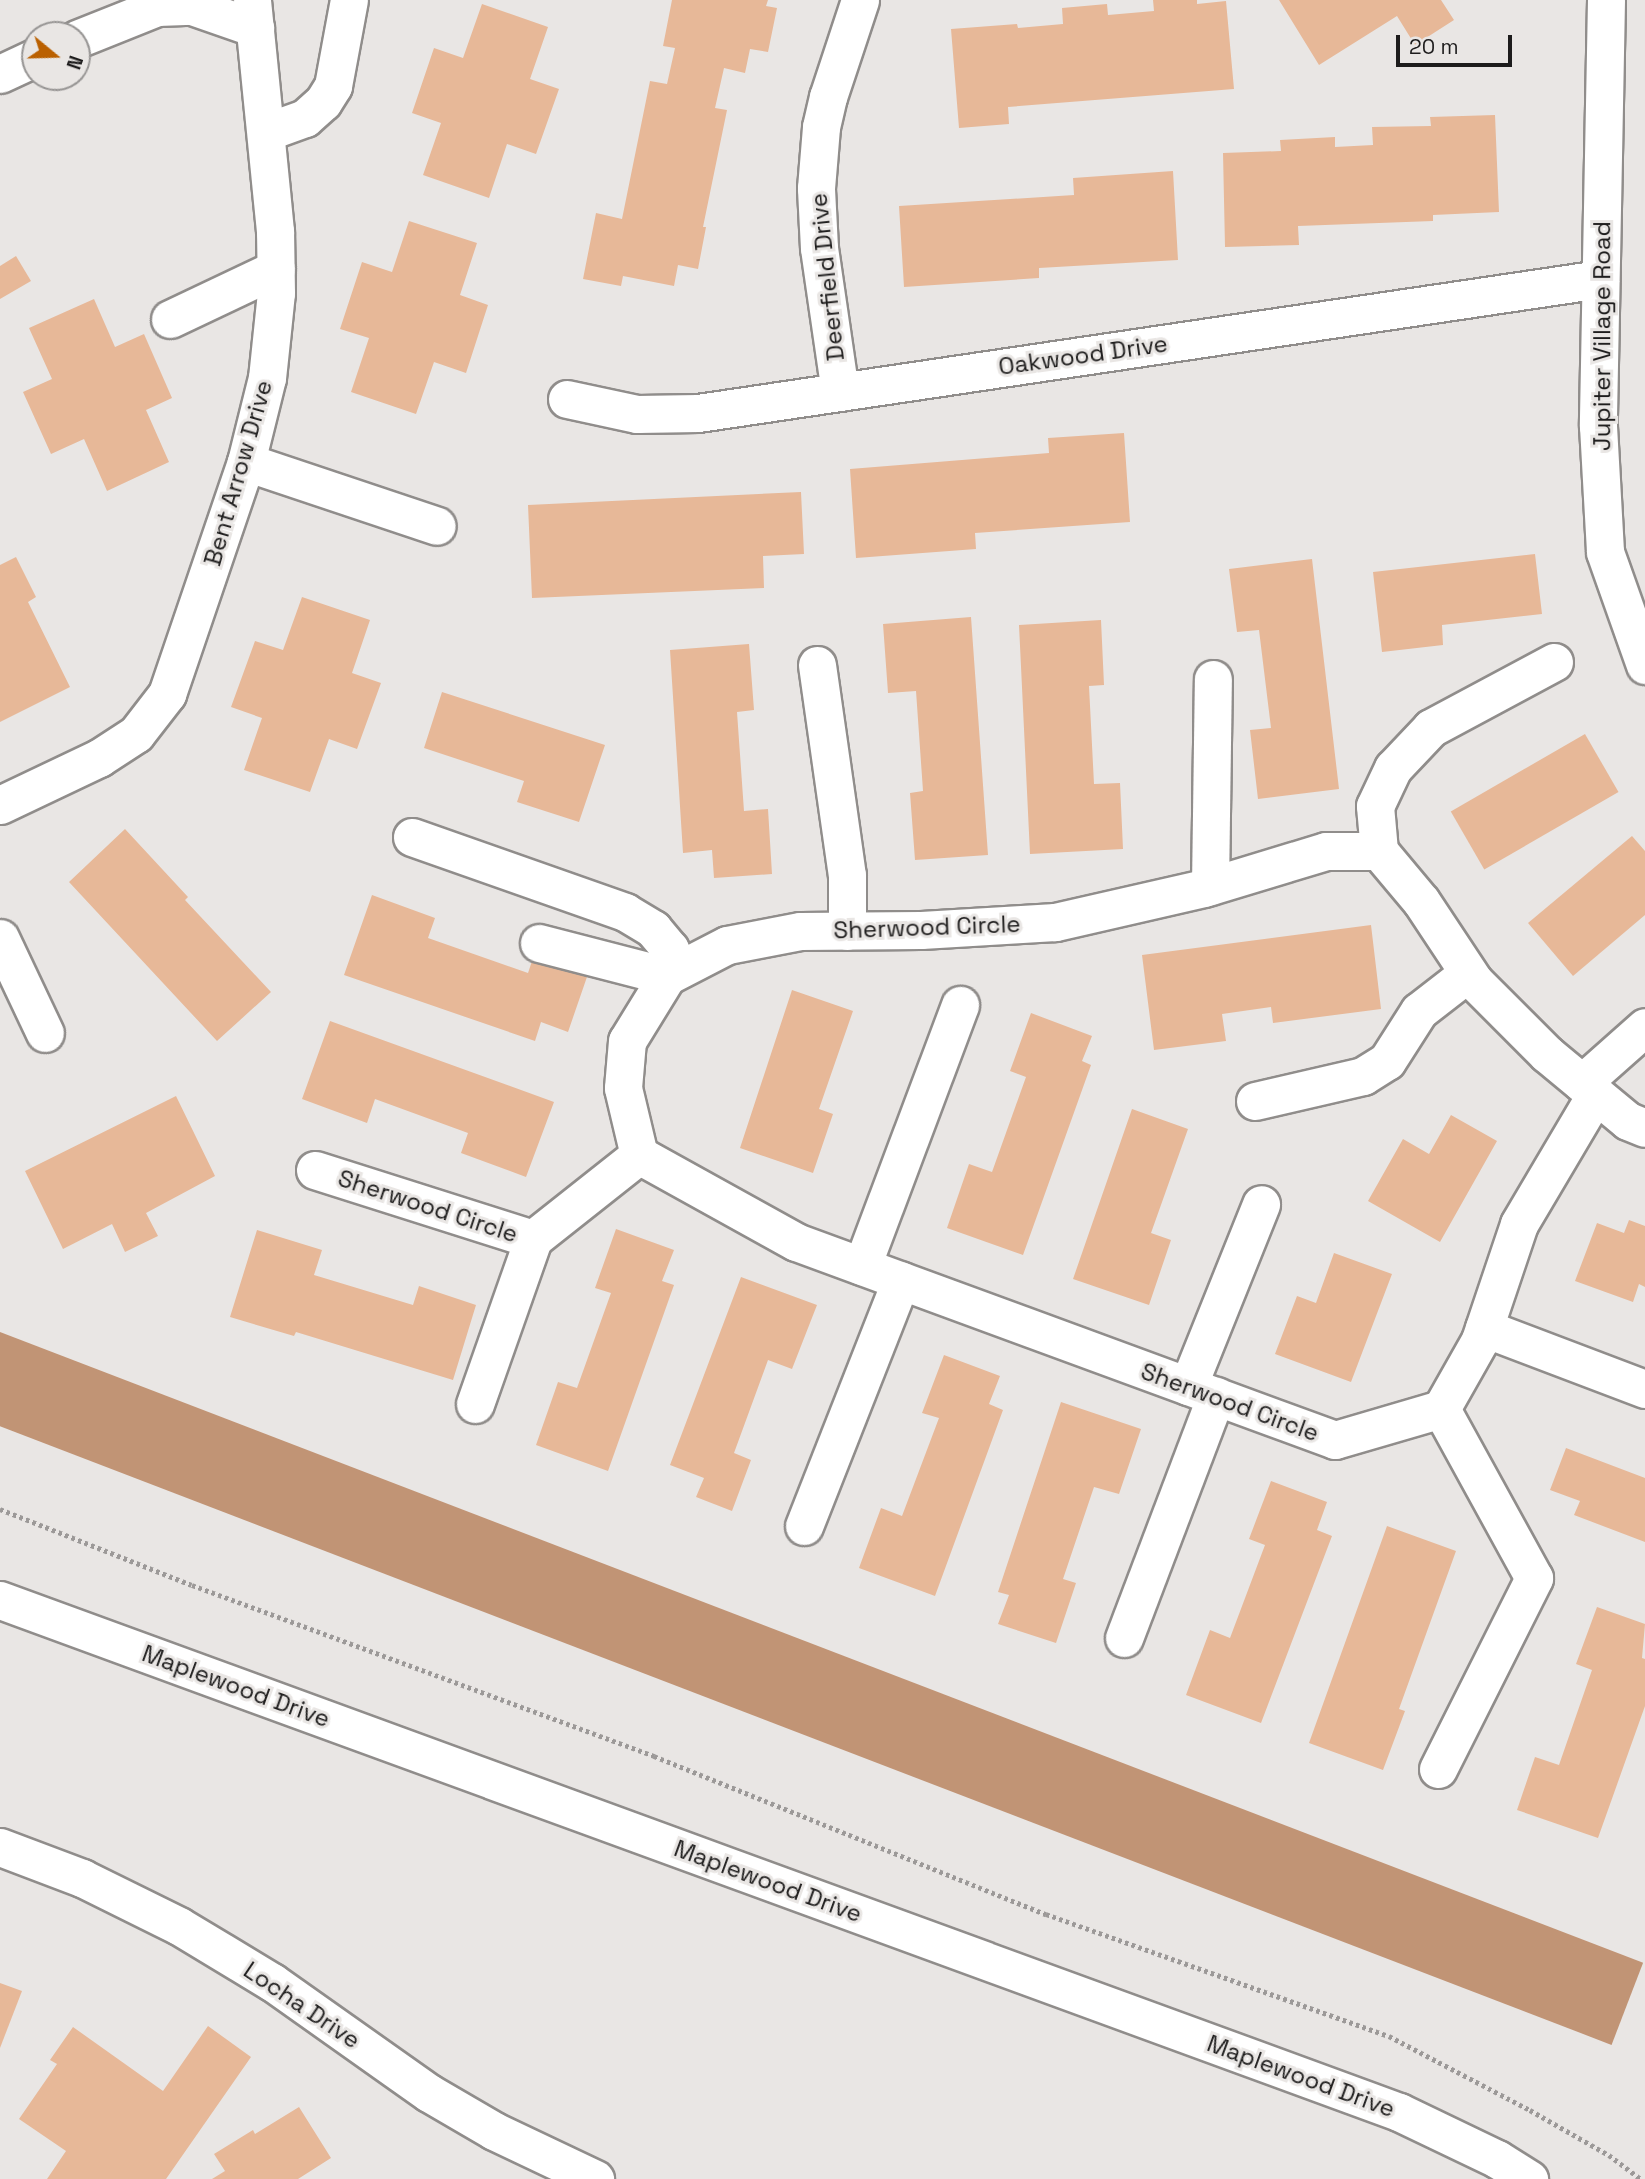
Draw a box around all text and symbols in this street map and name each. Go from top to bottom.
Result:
north arrow [21,21,91,91]
scale bar [1400,21,1516,65]
text: 20 m [1409,33,1459,60]
text: N [61,52,88,72]
street label: Deerfield Drive [804,192,850,362]
street label: Jupiter Village Road [1588,221,1616,451]
street label: Oakwood Drive [997,329,1169,381]
street label: Bent Arrow Drive [198,377,278,569]
street label: Sherwood Circle [833,909,1021,945]
street label: Sherwood Circle [334,1163,522,1249]
street label: Sherwood Circle [1137,1356,1323,1448]
street label: Maplewood Drive [138,1639,334,1733]
street label: Maplewood Drive [670,1834,866,1928]
street label: Locha Drive [238,1955,366,2055]
street label: Maplewood Drive [1203,2029,1399,2123]

